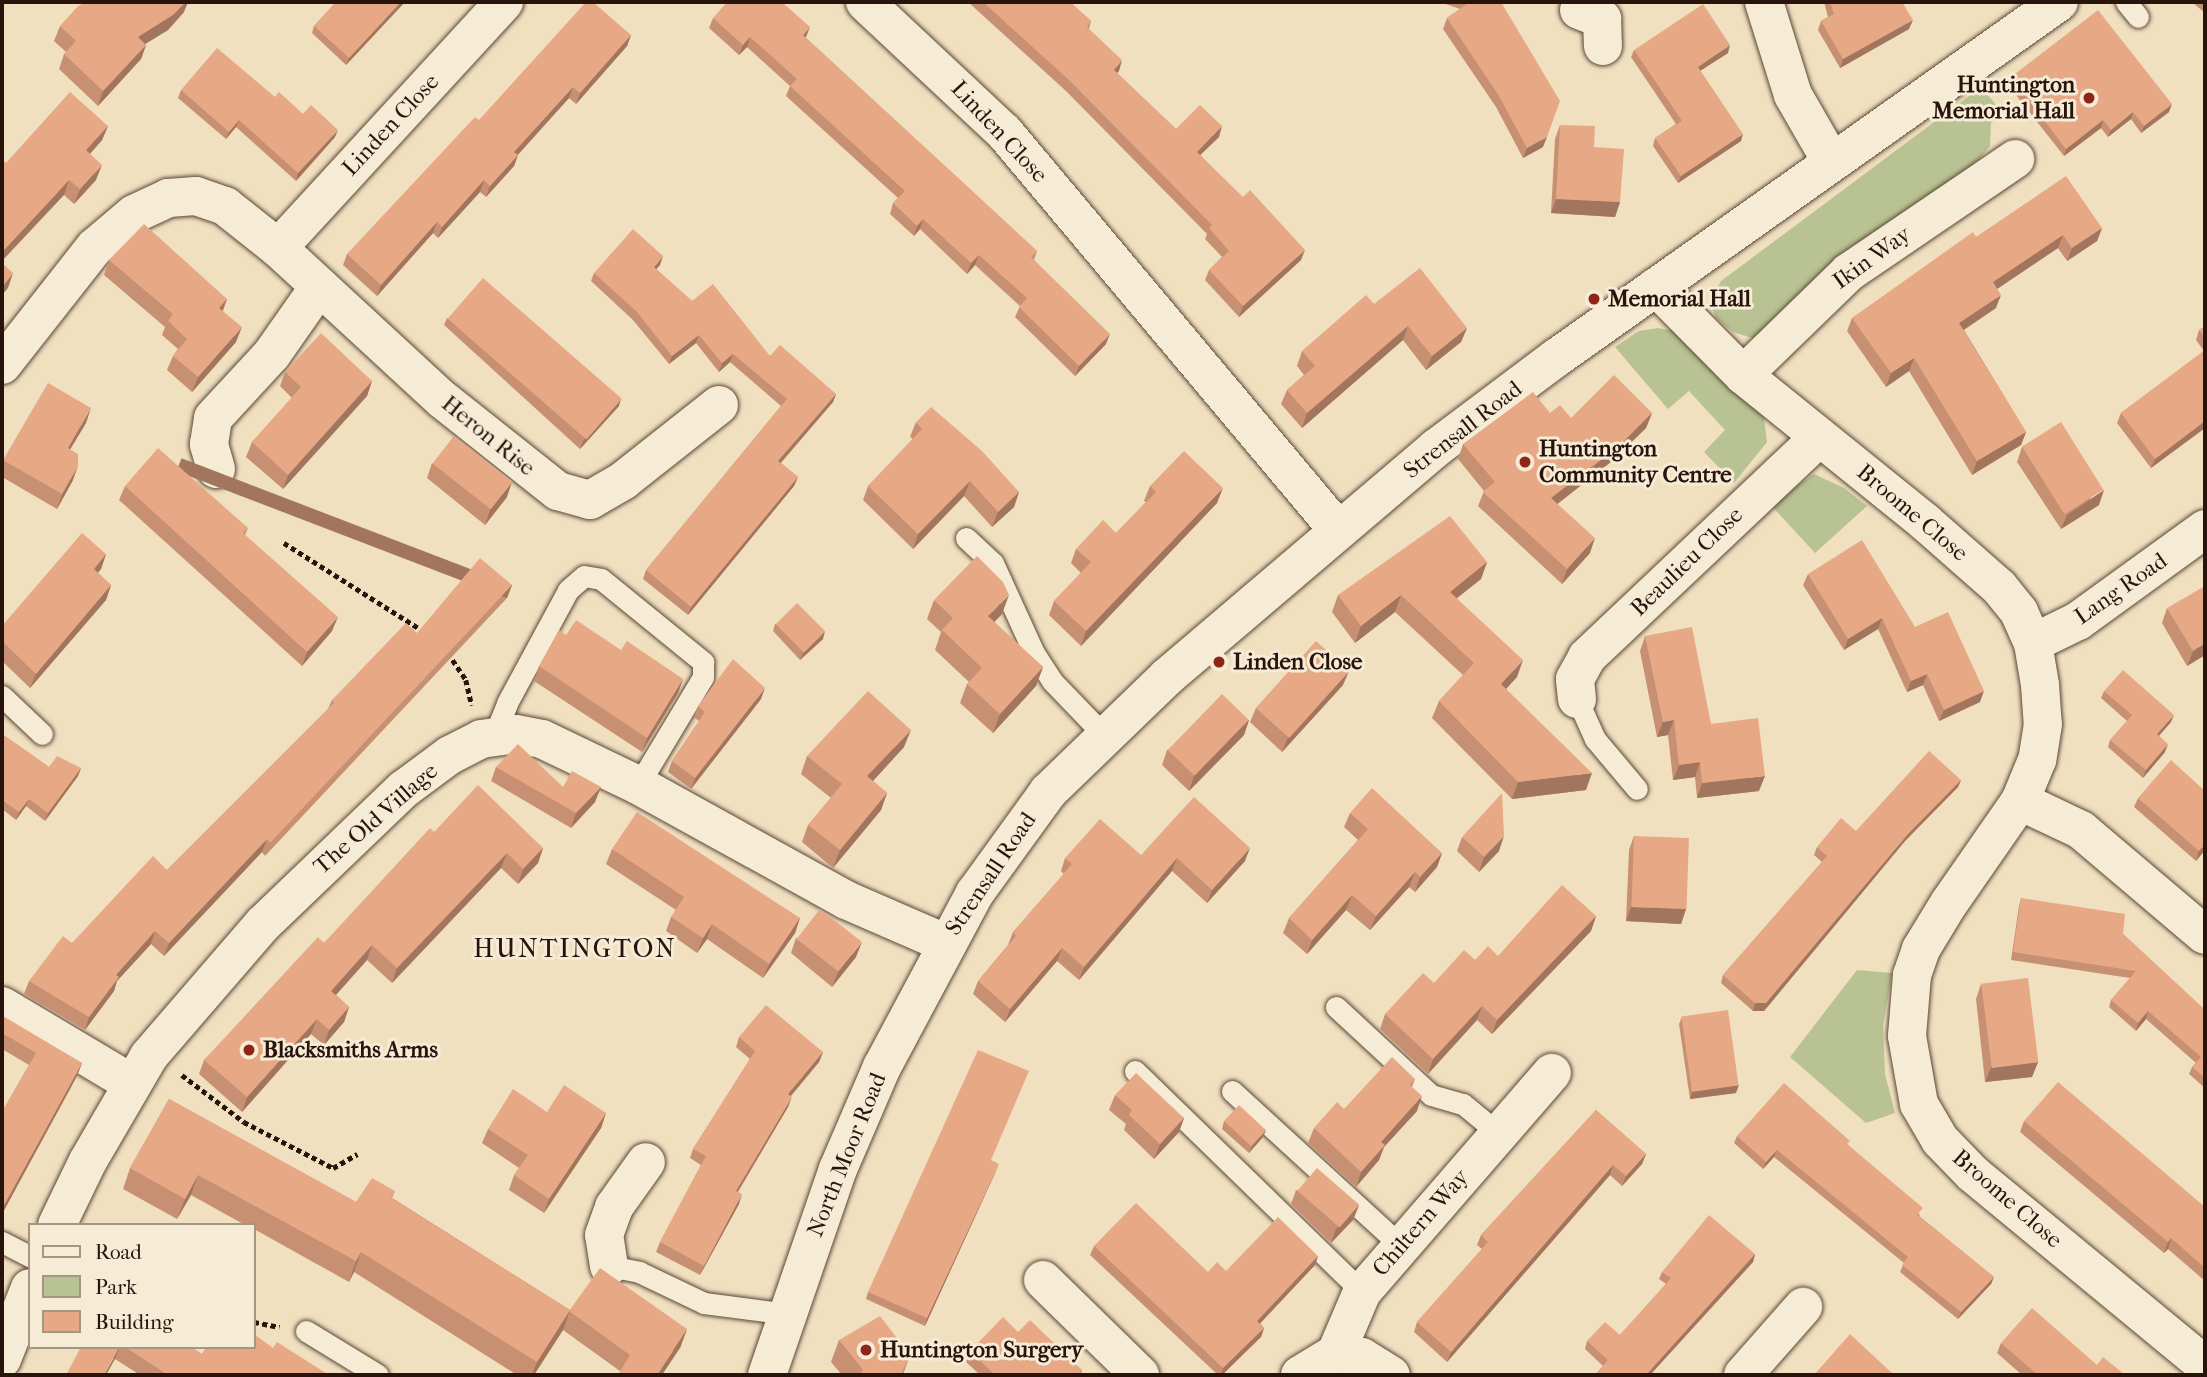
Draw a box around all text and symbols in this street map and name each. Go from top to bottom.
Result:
street label: Linden Close [337,68,445,182]
place label: Huntington Memorial Hall [1932,71,2075,125]
street label: Linden Close [945,75,1053,189]
marker: Huntington Memorial Hall [2081,90,2097,106]
street label: Ikin Way [1828,221,1916,295]
place label: Memorial Hall [1608,285,1751,313]
marker: Memorial Hall [1586,291,1602,307]
street label: Strensall Road [1398,375,1528,485]
street label: Heron Rise [436,390,540,482]
place label: Huntington Community Centre [1539,435,1732,489]
marker: Huntington Community Centre [1517,454,1533,470]
street label: Broome Close [1851,459,1973,567]
street label: Beaulieu Close [1625,502,1749,622]
street label: Lang Road [2070,547,2172,631]
place label: Linden Close [1233,648,1362,676]
marker: Linden Close [1211,654,1227,670]
street label: The Old Village [308,758,444,880]
street label: Strensall Road [940,807,1042,941]
district label: HUNTINGTON [474,933,676,965]
place label: Blacksmiths Arms [263,1036,438,1064]
marker: Blacksmiths Arms [241,1042,257,1058]
street label: North Moor Road [802,1069,892,1241]
street label: Broome Close [1946,1144,2068,1254]
street label: Chiltern Way [1367,1164,1475,1282]
legend [28,1223,256,1349]
text: Road [95,1240,142,1264]
text: Park [95,1275,137,1299]
text: Building [95,1310,173,1334]
place label: Huntington Surgery [880,1336,1083,1364]
marker: Huntington Surgery [858,1342,874,1358]

